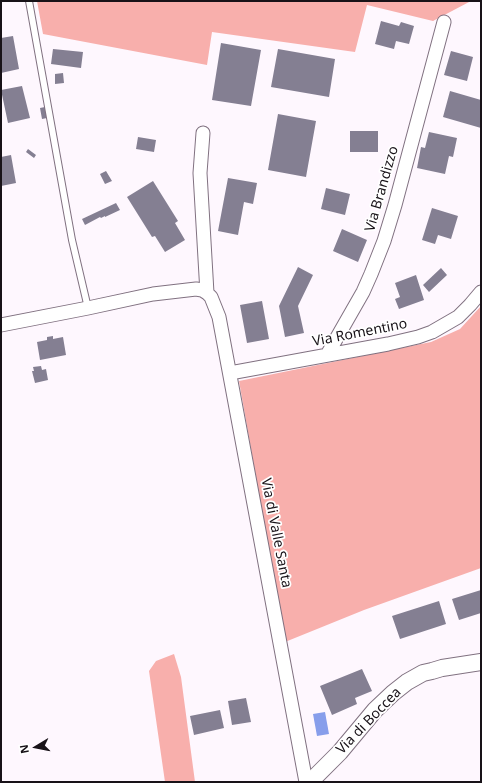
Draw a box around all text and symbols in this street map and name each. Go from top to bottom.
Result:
street label: Via Brandizzo [362,144,402,234]
street label: Via Romentino [311,316,409,350]
street label: Via di Valle Santa [257,477,295,589]
street label: Via di Boccea [333,684,405,758]
north arrow [16,727,56,767]
text: N [16,743,32,755]

